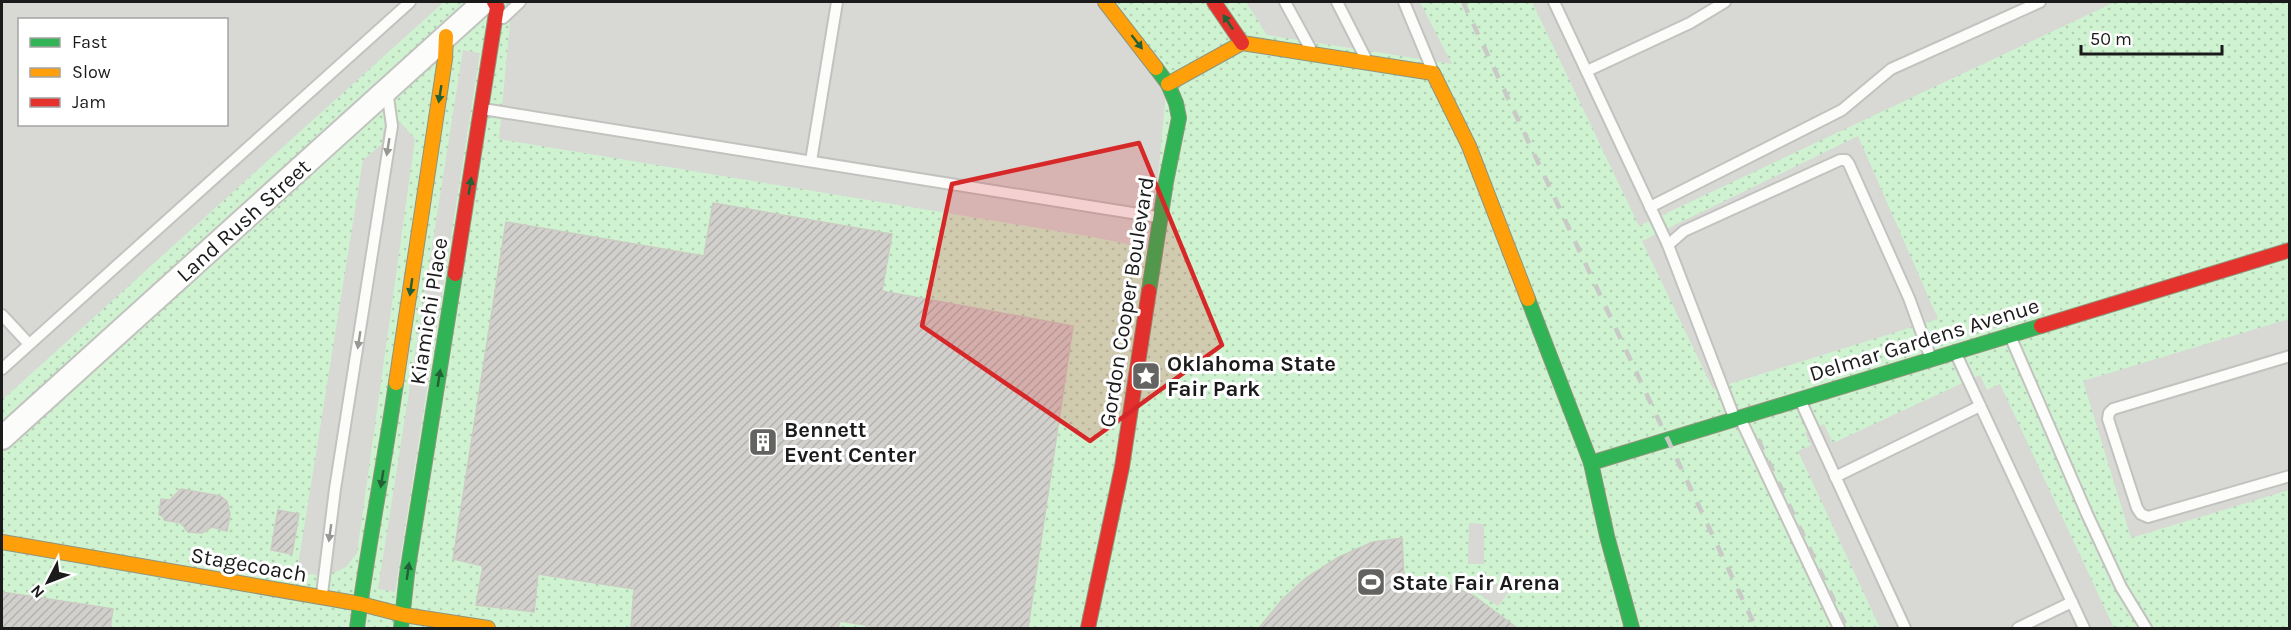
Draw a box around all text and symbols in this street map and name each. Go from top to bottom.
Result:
one-way arrow [1223,14,1234,30]
legend [18,18,228,126]
scale bar [2081,18,2222,56]
text: 50 m [2090,28,2132,50]
text: Fast [72,31,107,53]
one-way arrow [1131,34,1144,50]
text: Slow [72,61,111,83]
one-way arrow [435,84,444,103]
text: Jam [72,91,106,113]
one-way arrow [384,138,393,157]
street label: Land Rush Street [171,154,316,288]
street label: Gordon Cooper Boulevard [1094,175,1160,429]
one-way arrow [465,176,474,195]
street label: Kiamichi Place [405,236,453,387]
one-way arrow [406,277,415,296]
street label: Delmar Gardens Avenue [1806,293,2042,387]
one-way arrow [354,331,363,350]
place label: Oklahoma State Fair Park [1167,351,1336,402]
place icon: Oklahoma State Fair Park [1130,360,1162,392]
one-way arrow [434,368,443,387]
place label: Bennett Event Center [784,417,917,468]
building icon: Bennett Event Center [747,426,779,458]
one-way arrow [377,470,386,489]
one-way arrow [325,524,334,543]
street label: Stagecoach [189,542,309,588]
north arrow [18,552,78,612]
one-way arrow [403,561,413,580]
sports icon: State Fair Arena [1355,566,1387,598]
place label: State Fair Arena [1392,570,1560,596]
text: N [26,581,48,602]

